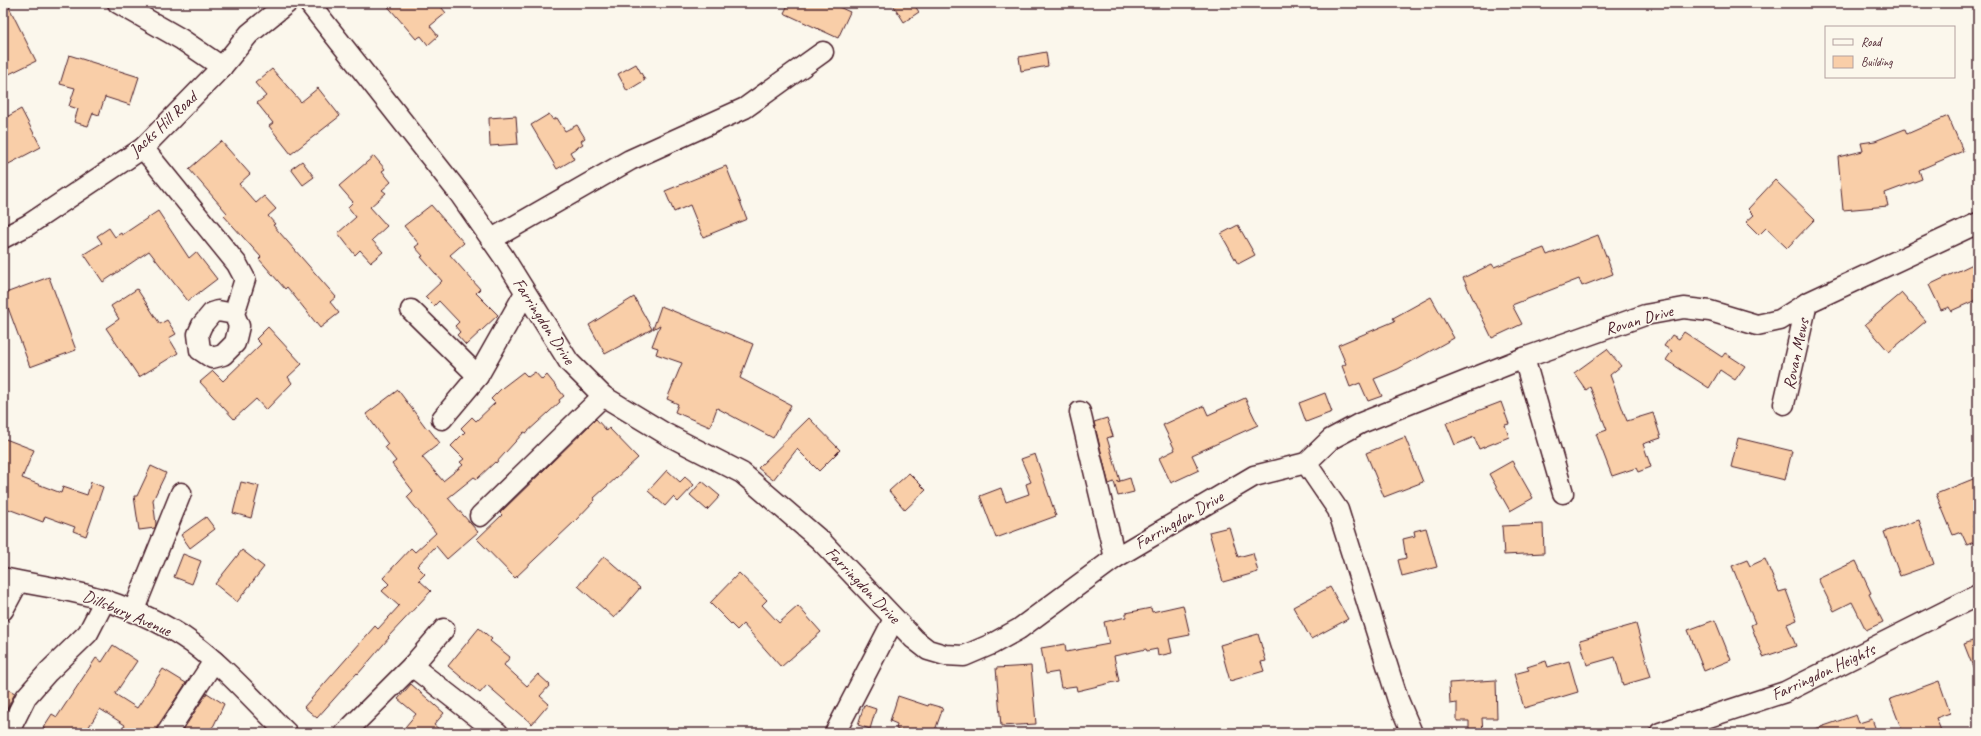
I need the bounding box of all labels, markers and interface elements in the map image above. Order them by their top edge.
legend [1825,26,1955,78]
text: Road [1861,34,1883,50]
text: Building [1861,54,1893,70]
street label: Jacks Hill Road [124,86,203,162]
street label: Farringdon Drive [508,274,580,369]
street label: Rovan Drive [1603,300,1677,340]
street label: Rovan Mews [1778,315,1814,391]
street label: Farringdon Drive [1131,485,1228,554]
street label: Farringdon Drive [821,542,906,629]
street label: Dillsbury Avenue [80,585,176,642]
street label: Farringdon Heights [1768,638,1880,705]

